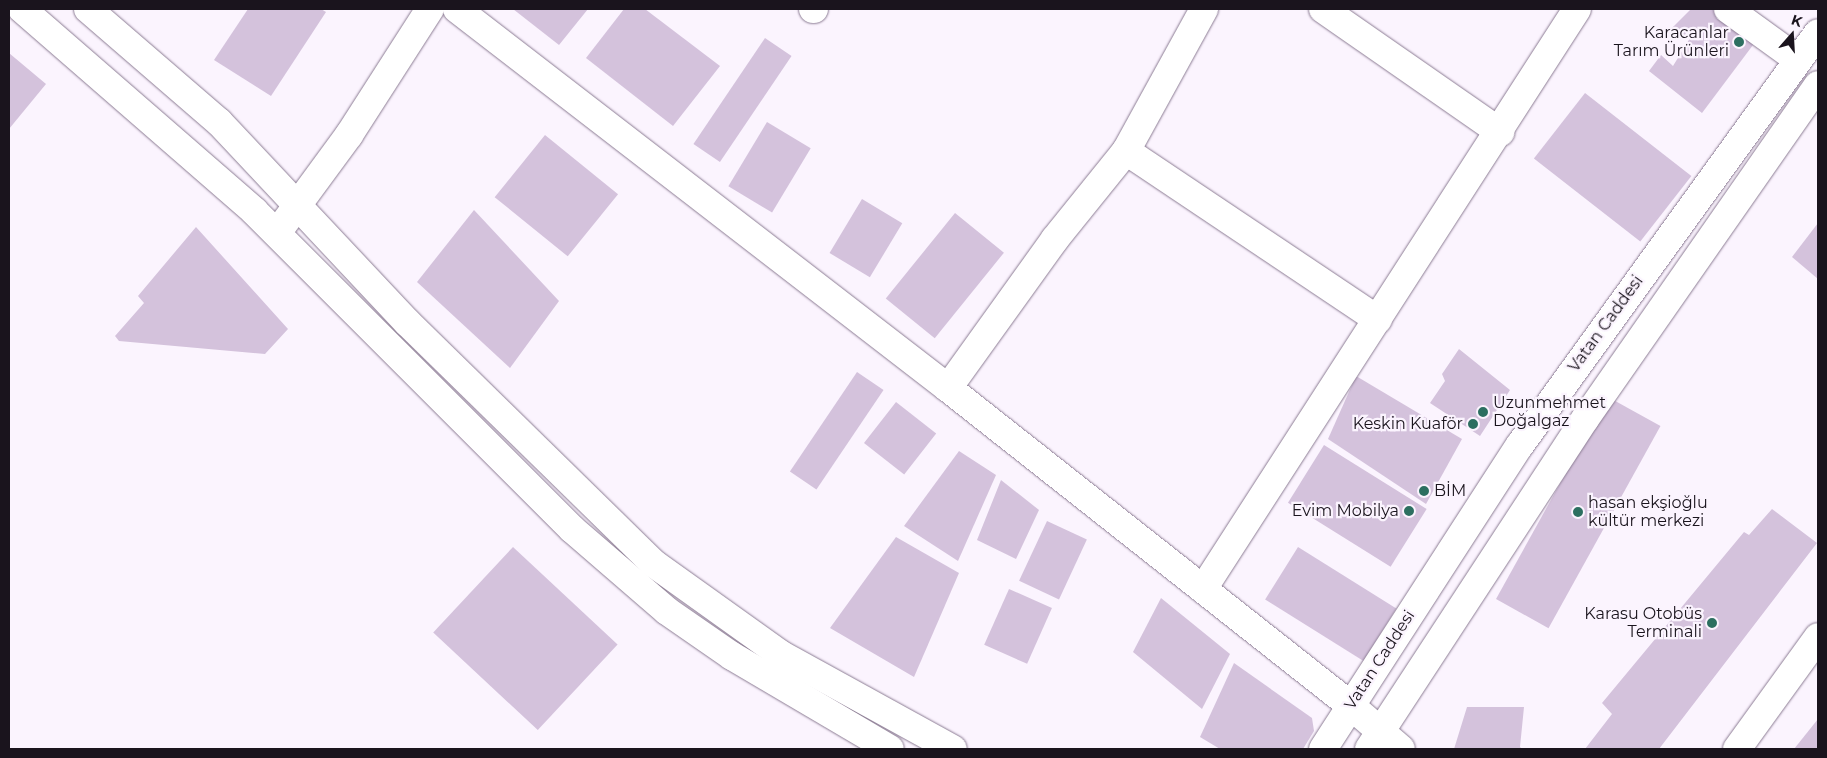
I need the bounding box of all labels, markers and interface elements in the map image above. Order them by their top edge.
north arrow [1767,10,1817,60]
text: K [1789,11,1805,31]
place label: Karacanlar Tarım Ürünleri [1614,23,1729,61]
marker: Karacanlar Tarım Ürünleri [1733,36,1745,48]
street label: Vatan Caddesi [1565,272,1647,376]
place label: Uzunmehmet Doğalgaz [1493,393,1606,431]
marker: Uzunmehmet Doğalgaz [1477,406,1489,418]
place label: Keskin Kuaför [1353,414,1463,434]
marker: Keskin Kuaför [1467,418,1479,430]
place label: BİM [1434,481,1466,501]
marker: BİM [1418,485,1430,497]
place label: hasan ekşioğlu kültür merkezi [1588,493,1708,531]
place label: Evim Mobilya [1292,501,1399,521]
marker: Evim Mobilya [1403,505,1415,517]
marker: hasan ekşioğlu kültür merkezi [1572,506,1584,518]
place label: Karasu Otobüs Terminali [1584,604,1702,642]
street label: Vatan Caddesi [1341,607,1419,713]
marker: Karasu Otobüs Terminali [1706,617,1718,629]

